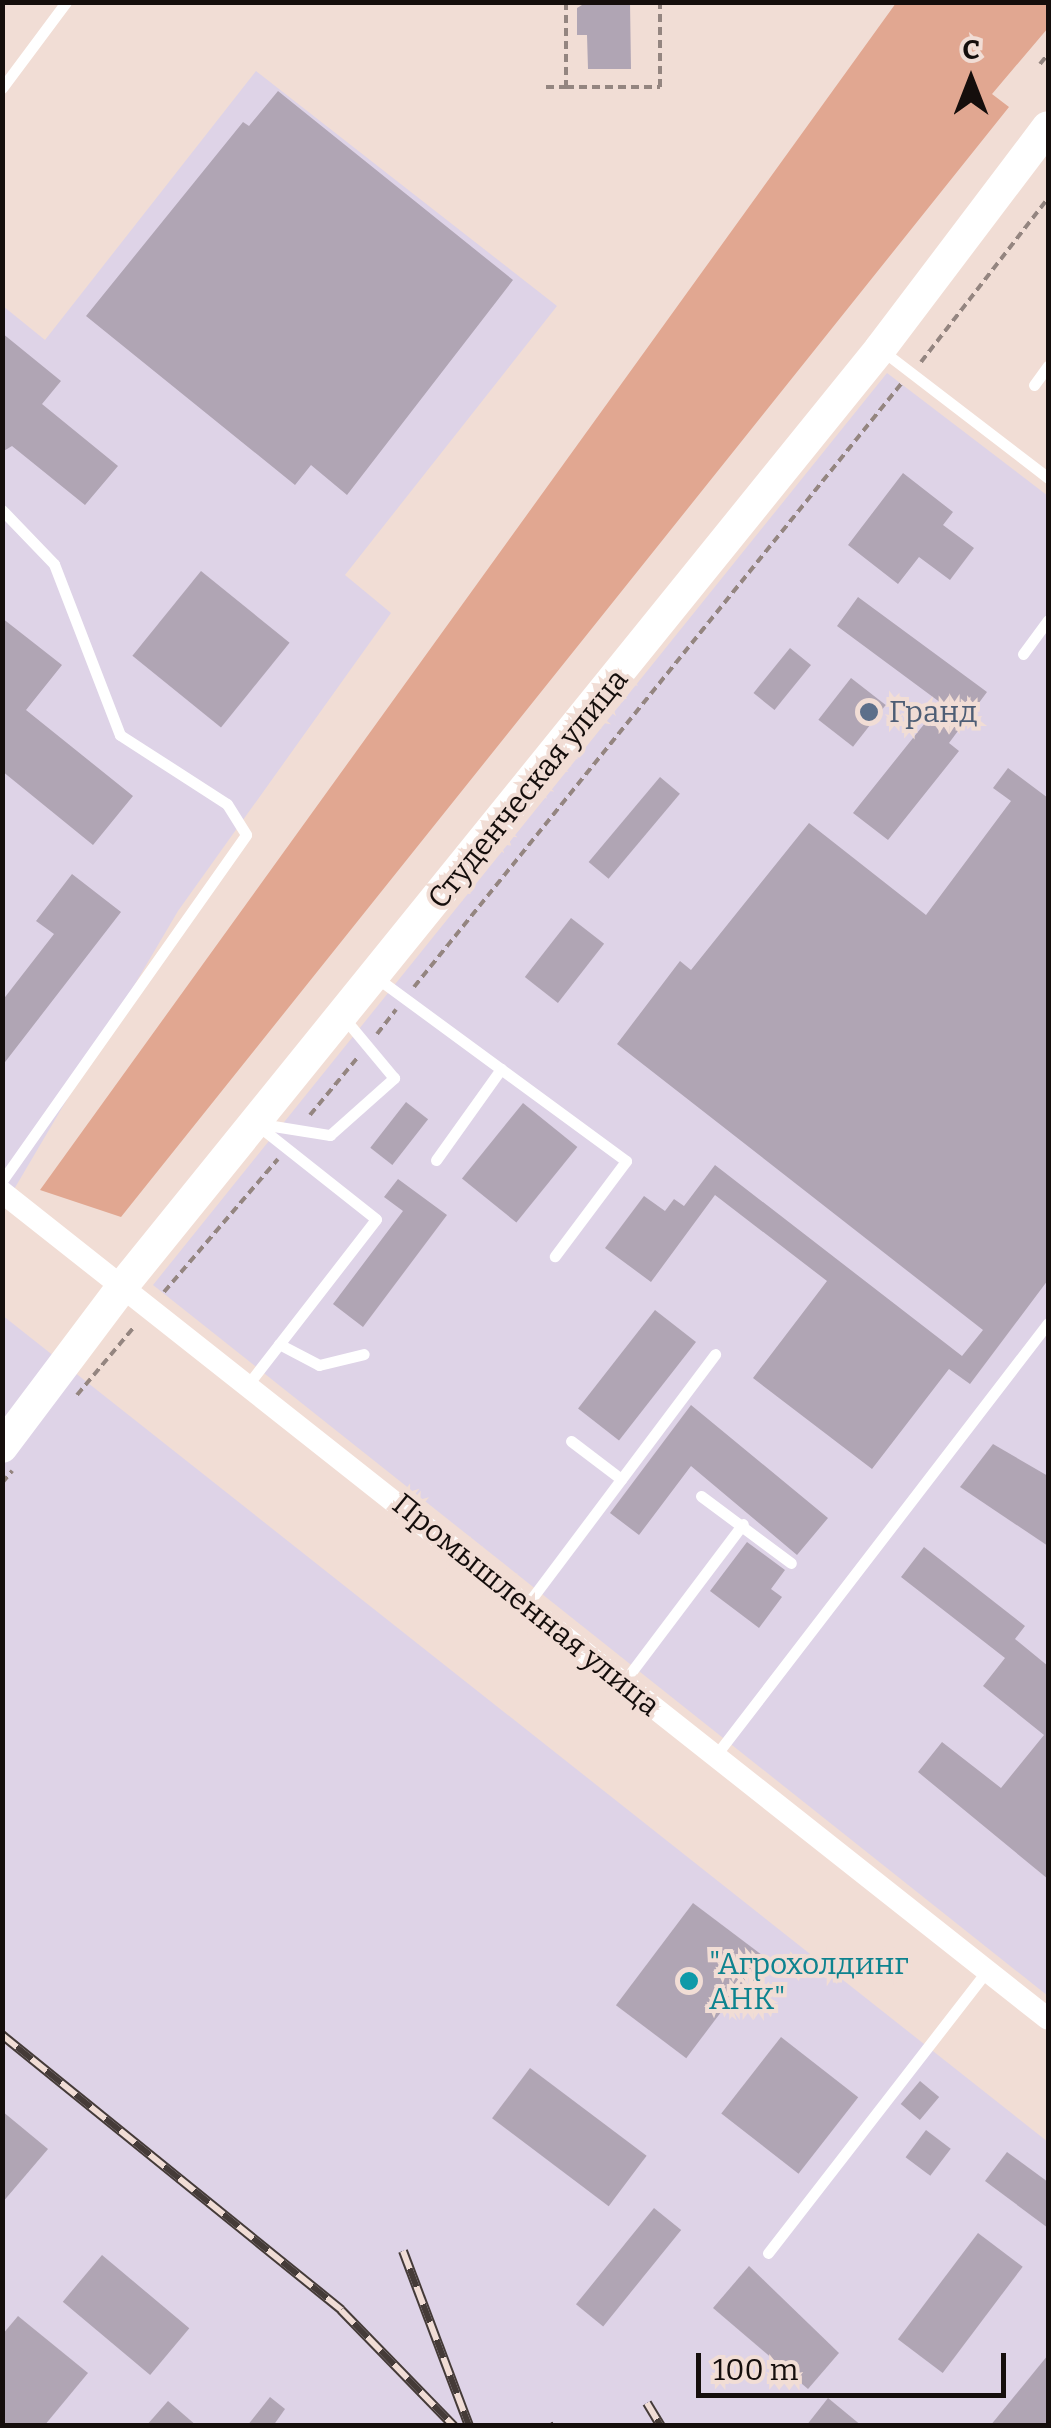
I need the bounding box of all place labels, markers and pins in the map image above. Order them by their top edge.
place label: Гранд [889,694,977,730]
marker: Гранд [858,701,880,723]
place label: "Агрохолдинг АНК" [709,1946,909,2016]
marker: "Агрохолдинг АНК" [678,1970,700,1992]

